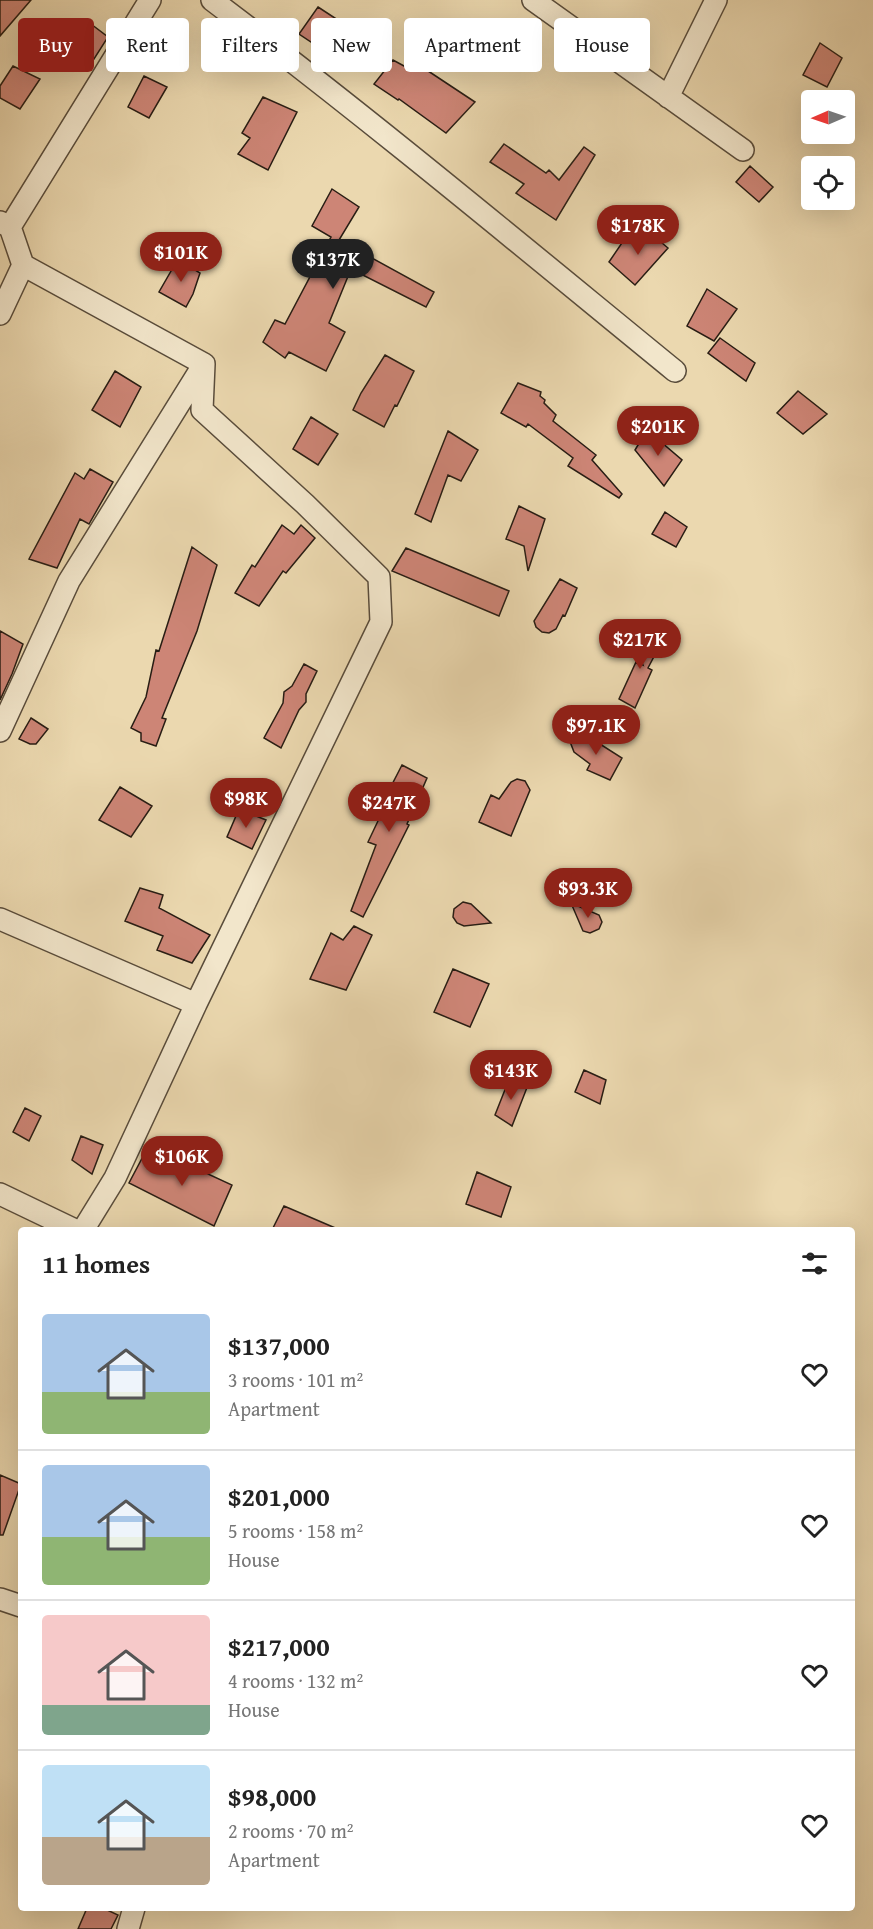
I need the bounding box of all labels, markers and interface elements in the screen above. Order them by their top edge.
chip: Buy [18,18,94,72]
chip: Rent [106,18,189,72]
chip: Filters [201,18,299,72]
chip: New [311,18,392,72]
chip: Apartment [404,18,542,72]
chip: House [554,18,650,72]
north arrow [801,90,855,144]
map controls [801,90,855,210]
button: locate [801,156,855,210]
pin: $178K [596,205,680,256]
text: $178K [611,210,665,239]
pin: $101K [139,232,223,283]
text: $101K [154,237,208,266]
pin: $137K [291,239,375,290]
text: $137K [306,244,360,273]
pin: $201K [616,406,700,457]
text: $201K [631,411,685,440]
pin: $217K [598,619,682,670]
text: $217K [613,624,667,653]
pin: $97.1K [547,705,645,756]
text: $97.1K [566,710,626,739]
pin: $98K [210,778,282,829]
pin: $247K [347,782,431,833]
text: $98K [224,783,268,812]
text: $247K [362,787,416,816]
pin: $93.3K [539,868,637,919]
text: $93.3K [558,873,618,902]
pin: $143K [469,1050,553,1101]
text: $143K [484,1055,538,1084]
pin: $106K [140,1136,224,1187]
text: $106K [155,1141,209,1170]
text: 11 homes [42,1244,150,1283]
icon: filters [798,1247,831,1280]
text: $137,000 [228,1326,330,1365]
icon: home [90,1338,162,1410]
icon: heart [798,1358,831,1391]
text: 3 rooms · 101 m² [228,1365,363,1394]
text: Apartment [228,1394,320,1423]
text: $201,000 [228,1477,330,1516]
icon: home [90,1489,162,1561]
icon: heart [798,1509,831,1542]
text: 5 rooms · 158 m² [228,1516,363,1545]
text: House [228,1545,280,1574]
text: $217,000 [228,1627,330,1666]
icon: home [90,1639,162,1711]
icon: heart [798,1659,831,1692]
text: 4 rooms · 132 m² [228,1666,363,1695]
text: House [228,1695,280,1724]
text: $98,000 [228,1777,316,1816]
icon: home [90,1789,162,1861]
icon: heart [798,1809,831,1842]
text: 2 rooms · 70 m² [228,1816,354,1845]
text: Apartment [228,1845,320,1874]

